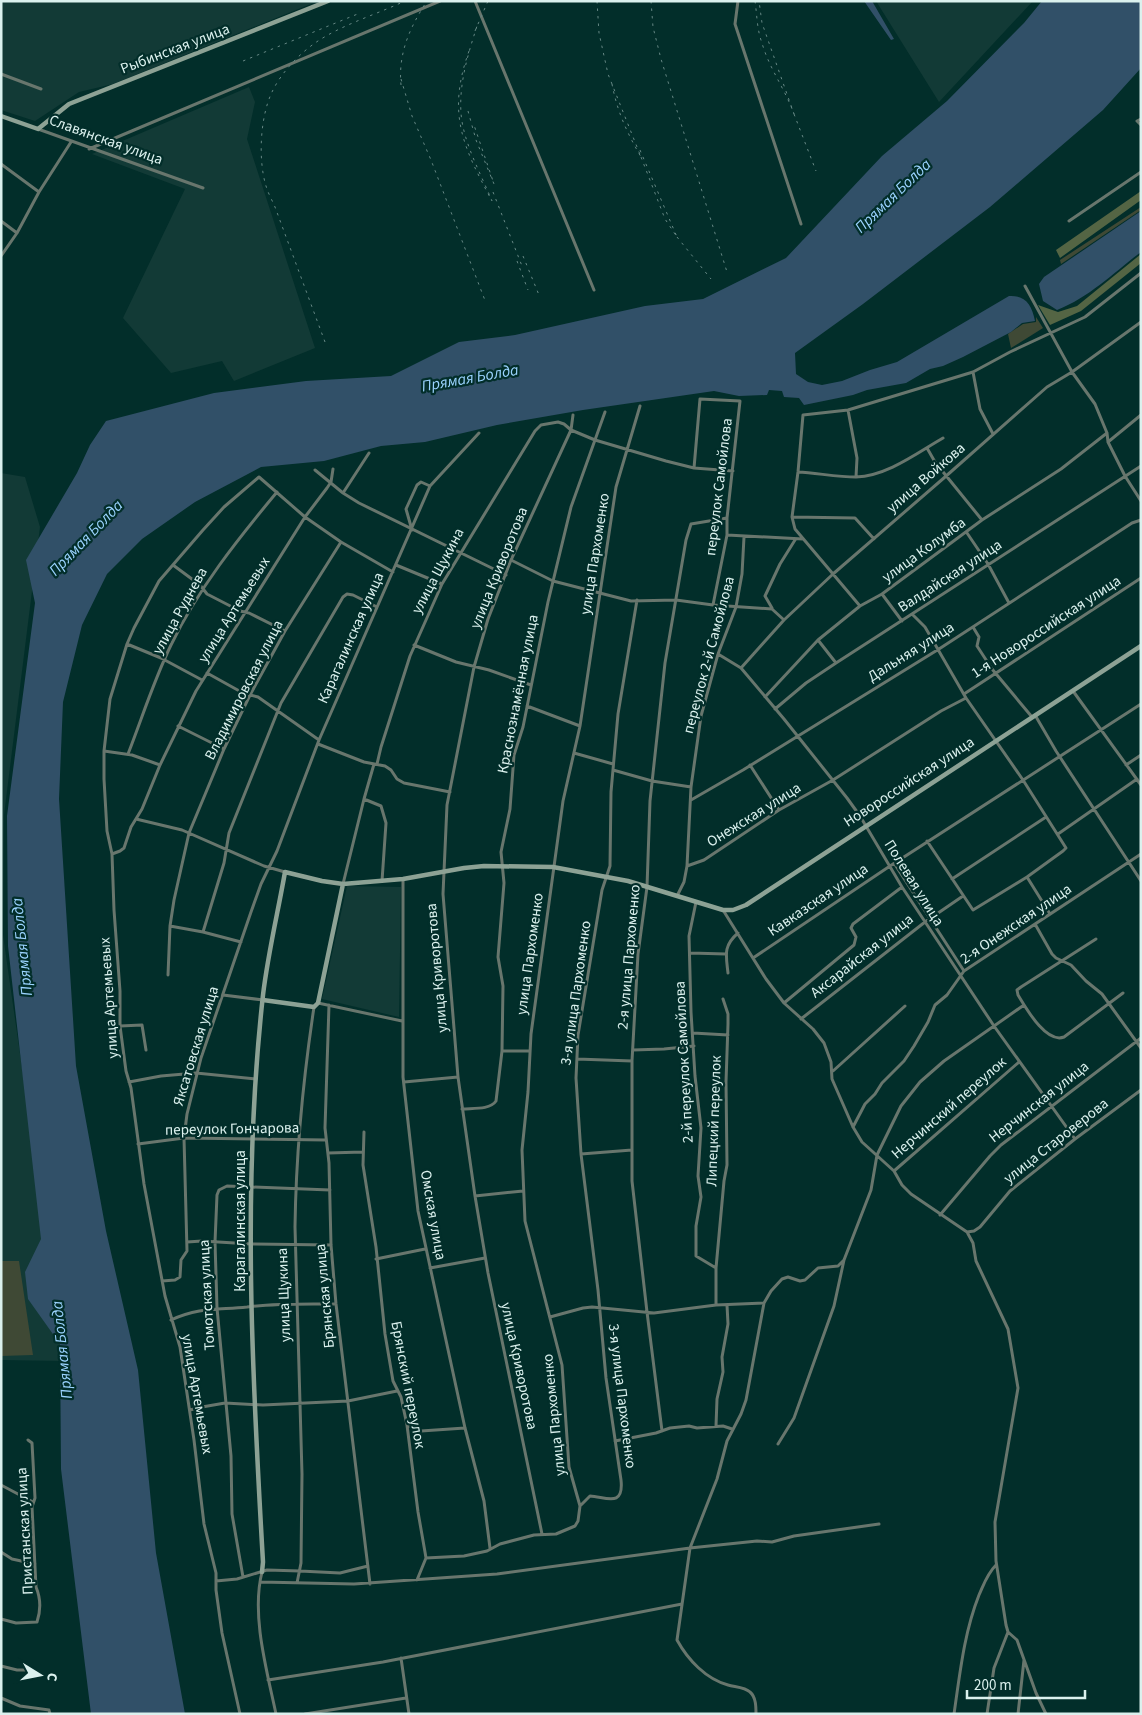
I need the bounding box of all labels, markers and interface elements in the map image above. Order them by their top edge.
street label: Рыбинская улица [117,19,233,79]
street label: Славянская улица [46,110,166,170]
water label: Прямая Болда [850,154,936,238]
water label: Прямая Болда [420,359,521,397]
street label: переулок Самойлова [700,417,738,557]
street label: улица Войкова [882,438,970,518]
street label: улица Пархоменко [575,492,615,616]
water label: Прямая Болда [44,495,128,581]
street label: улица Криворотова [465,504,533,632]
street label: улица Колумба [878,512,970,588]
street label: улица Щукина [407,524,469,618]
street label: Валдайская улица [894,534,1006,618]
street label: улица Артемьевых [193,553,275,667]
street label: улица Руднева [147,564,213,658]
street label: Карагалинская улица [313,569,389,707]
street label: 1-я Новороссийская улица [967,571,1125,683]
street label: переулок 2-й Самойлова [678,574,740,736]
street label: Краснознамённая улица [492,613,544,775]
street label: Владимировская улица [200,616,288,764]
street label: Дальняя улица [864,617,958,687]
street label: Новороссийская улица [839,732,979,832]
street label: Онежская улица [703,778,805,852]
street label: Полевая улица [879,836,949,930]
street label: Кавказская улица [764,859,872,941]
street label: 2-я Онежская улица [956,879,1076,969]
street label: 2-я улица Пархоменко [612,884,646,1030]
street label: улица Пархоменко [511,892,549,1016]
water label: Прямая Болда [6,897,38,997]
street label: улица Криворотова [421,902,453,1034]
street label: Аксарайская улица [806,909,918,1003]
street label: 3-я улица Пархоменко [555,919,597,1067]
street label: улица Артемьевых [94,936,124,1059]
street label: 2-й переулок Самойлова [669,981,699,1143]
street label: Яксатовская улица [168,984,224,1108]
street label: Нерчинский переулок [887,1052,1012,1164]
street label: Липецкий переулок [701,1054,727,1187]
street label: Нерчинская улица [985,1056,1093,1148]
street label: улица Староверова [999,1093,1113,1189]
street label: переулок Гончарова [165,1117,299,1141]
street label: Карагалинская улица [230,1150,251,1292]
street label: Омская улица [415,1168,451,1262]
street label: Томотская улица [194,1239,220,1351]
street label: Брянская улица [310,1243,340,1349]
street label: улица Щукина [272,1247,296,1343]
water label: Прямая Болда [46,1300,78,1400]
street label: улица Криворотова [495,1300,543,1432]
street label: Брянский переулок [385,1320,431,1451]
street label: 3-я улица Пархоменко [603,1322,641,1470]
street label: улица Артемьевых [176,1332,218,1456]
street label: улица Пархоменко [537,1353,571,1477]
street label: Пристанская улица [11,1467,39,1595]
north arrow [15,1650,65,1700]
scale bar [967,1668,1084,1700]
text: С [41,1671,62,1683]
text: 200 m [974,1675,1012,1696]

